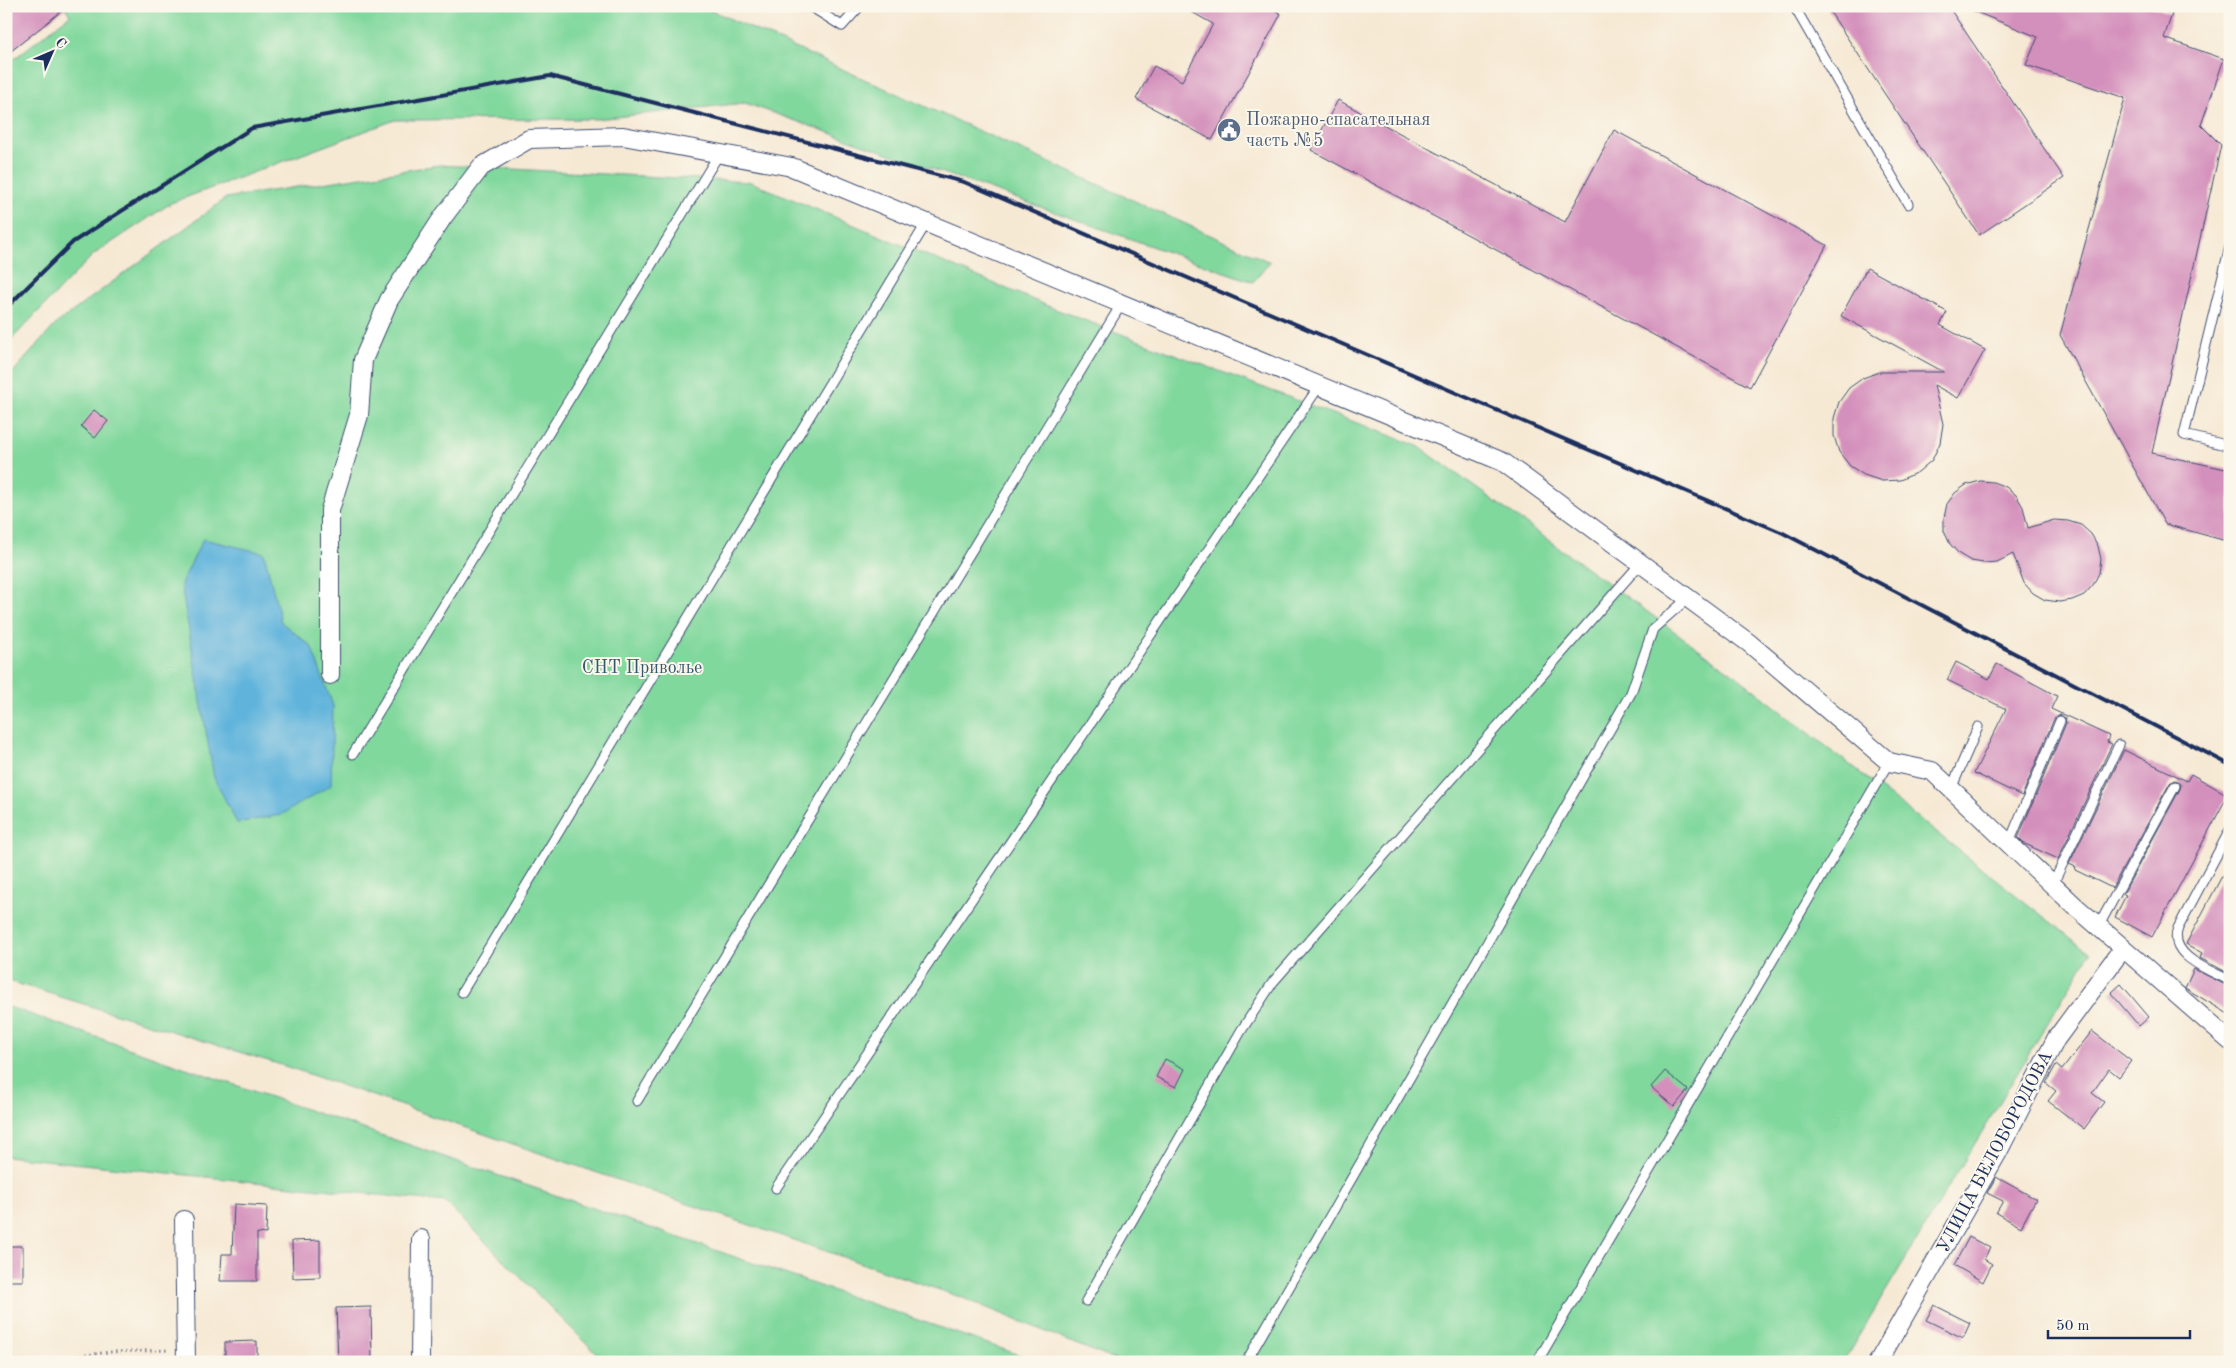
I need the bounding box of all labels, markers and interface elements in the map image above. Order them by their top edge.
north arrow [28,28,78,78]
text: С [52,35,69,52]
place label: Пожарно-спасательная часть №5 [1246,111,1430,150]
public building icon: Пожарно-спасательная часть №5 [1216,117,1242,143]
park label: СНТ Приволье [582,659,702,677]
street label: УЛИЦА БЕЛОБОРОДОВА [1934,1048,2056,1256]
scale bar [2048,1308,2191,1340]
text: 50 m [2056,1319,2090,1334]

